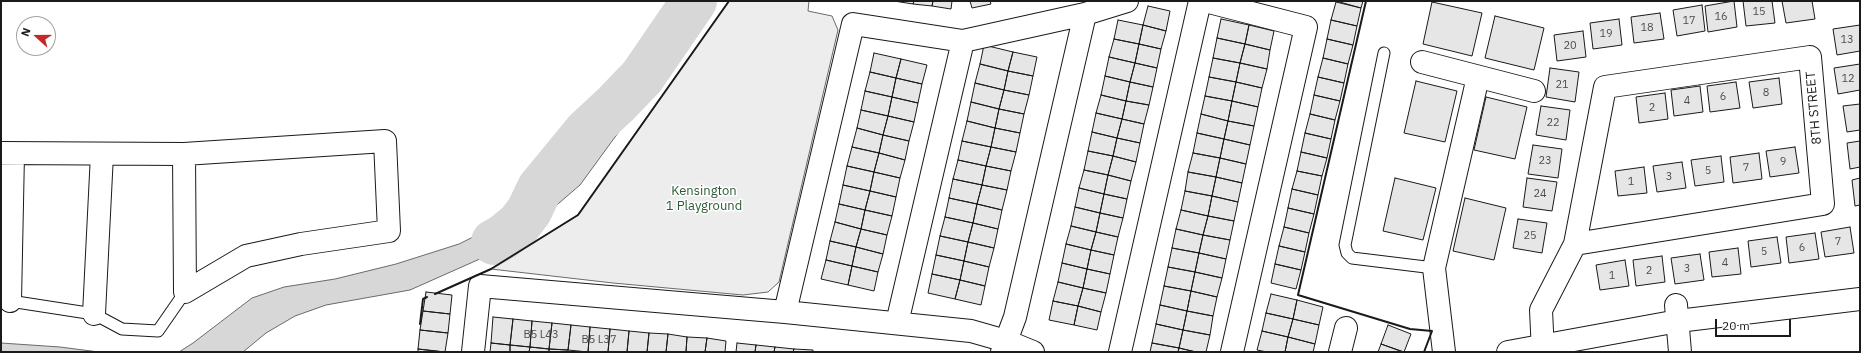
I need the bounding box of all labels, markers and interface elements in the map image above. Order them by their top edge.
house number: 15 [1752,5,1766,19]
house number: 16 [1714,10,1728,24]
house number: 17 [1682,14,1696,28]
north arrow [16,16,56,56]
house number: 18 [1640,21,1654,35]
text: N [18,26,34,38]
house number: 19 [1599,27,1613,41]
house number: 13 [1840,33,1854,47]
house number: 20 [1563,39,1577,53]
street label: 8TH STREET [1803,71,1825,145]
house number: 12 [1841,72,1855,86]
house number: 21 [1555,78,1569,92]
house number: 8 [1763,86,1769,100]
house number: 6 [1720,90,1726,104]
house number: 4 [1684,94,1690,108]
house number: 2 [1649,101,1655,115]
house number: 22 [1546,116,1560,130]
house number: 23 [1538,154,1552,168]
house number: 9 [1780,155,1786,169]
house number: 7 [1743,161,1749,175]
house number: 5 [1705,164,1711,178]
house number: 3 [1666,170,1672,184]
house number: 1 [1628,175,1634,189]
park label: Kensington 1 Playground [666,183,742,214]
house number: 24 [1533,187,1547,201]
house number: 25 [1523,229,1537,243]
house number: 7 [1835,235,1841,249]
house number: 6 [1799,241,1805,255]
house number: 5 [1761,245,1767,259]
house number: 4 [1722,256,1728,270]
house number: 3 [1684,262,1690,276]
house number: 2 [1646,264,1652,278]
house number: 1 [1609,269,1615,283]
scale bar [1717,311,1793,337]
text: 20 m [1722,318,1750,333]
house number: B5 L43 [523,328,559,342]
house number: B5 L37 [581,333,617,347]

